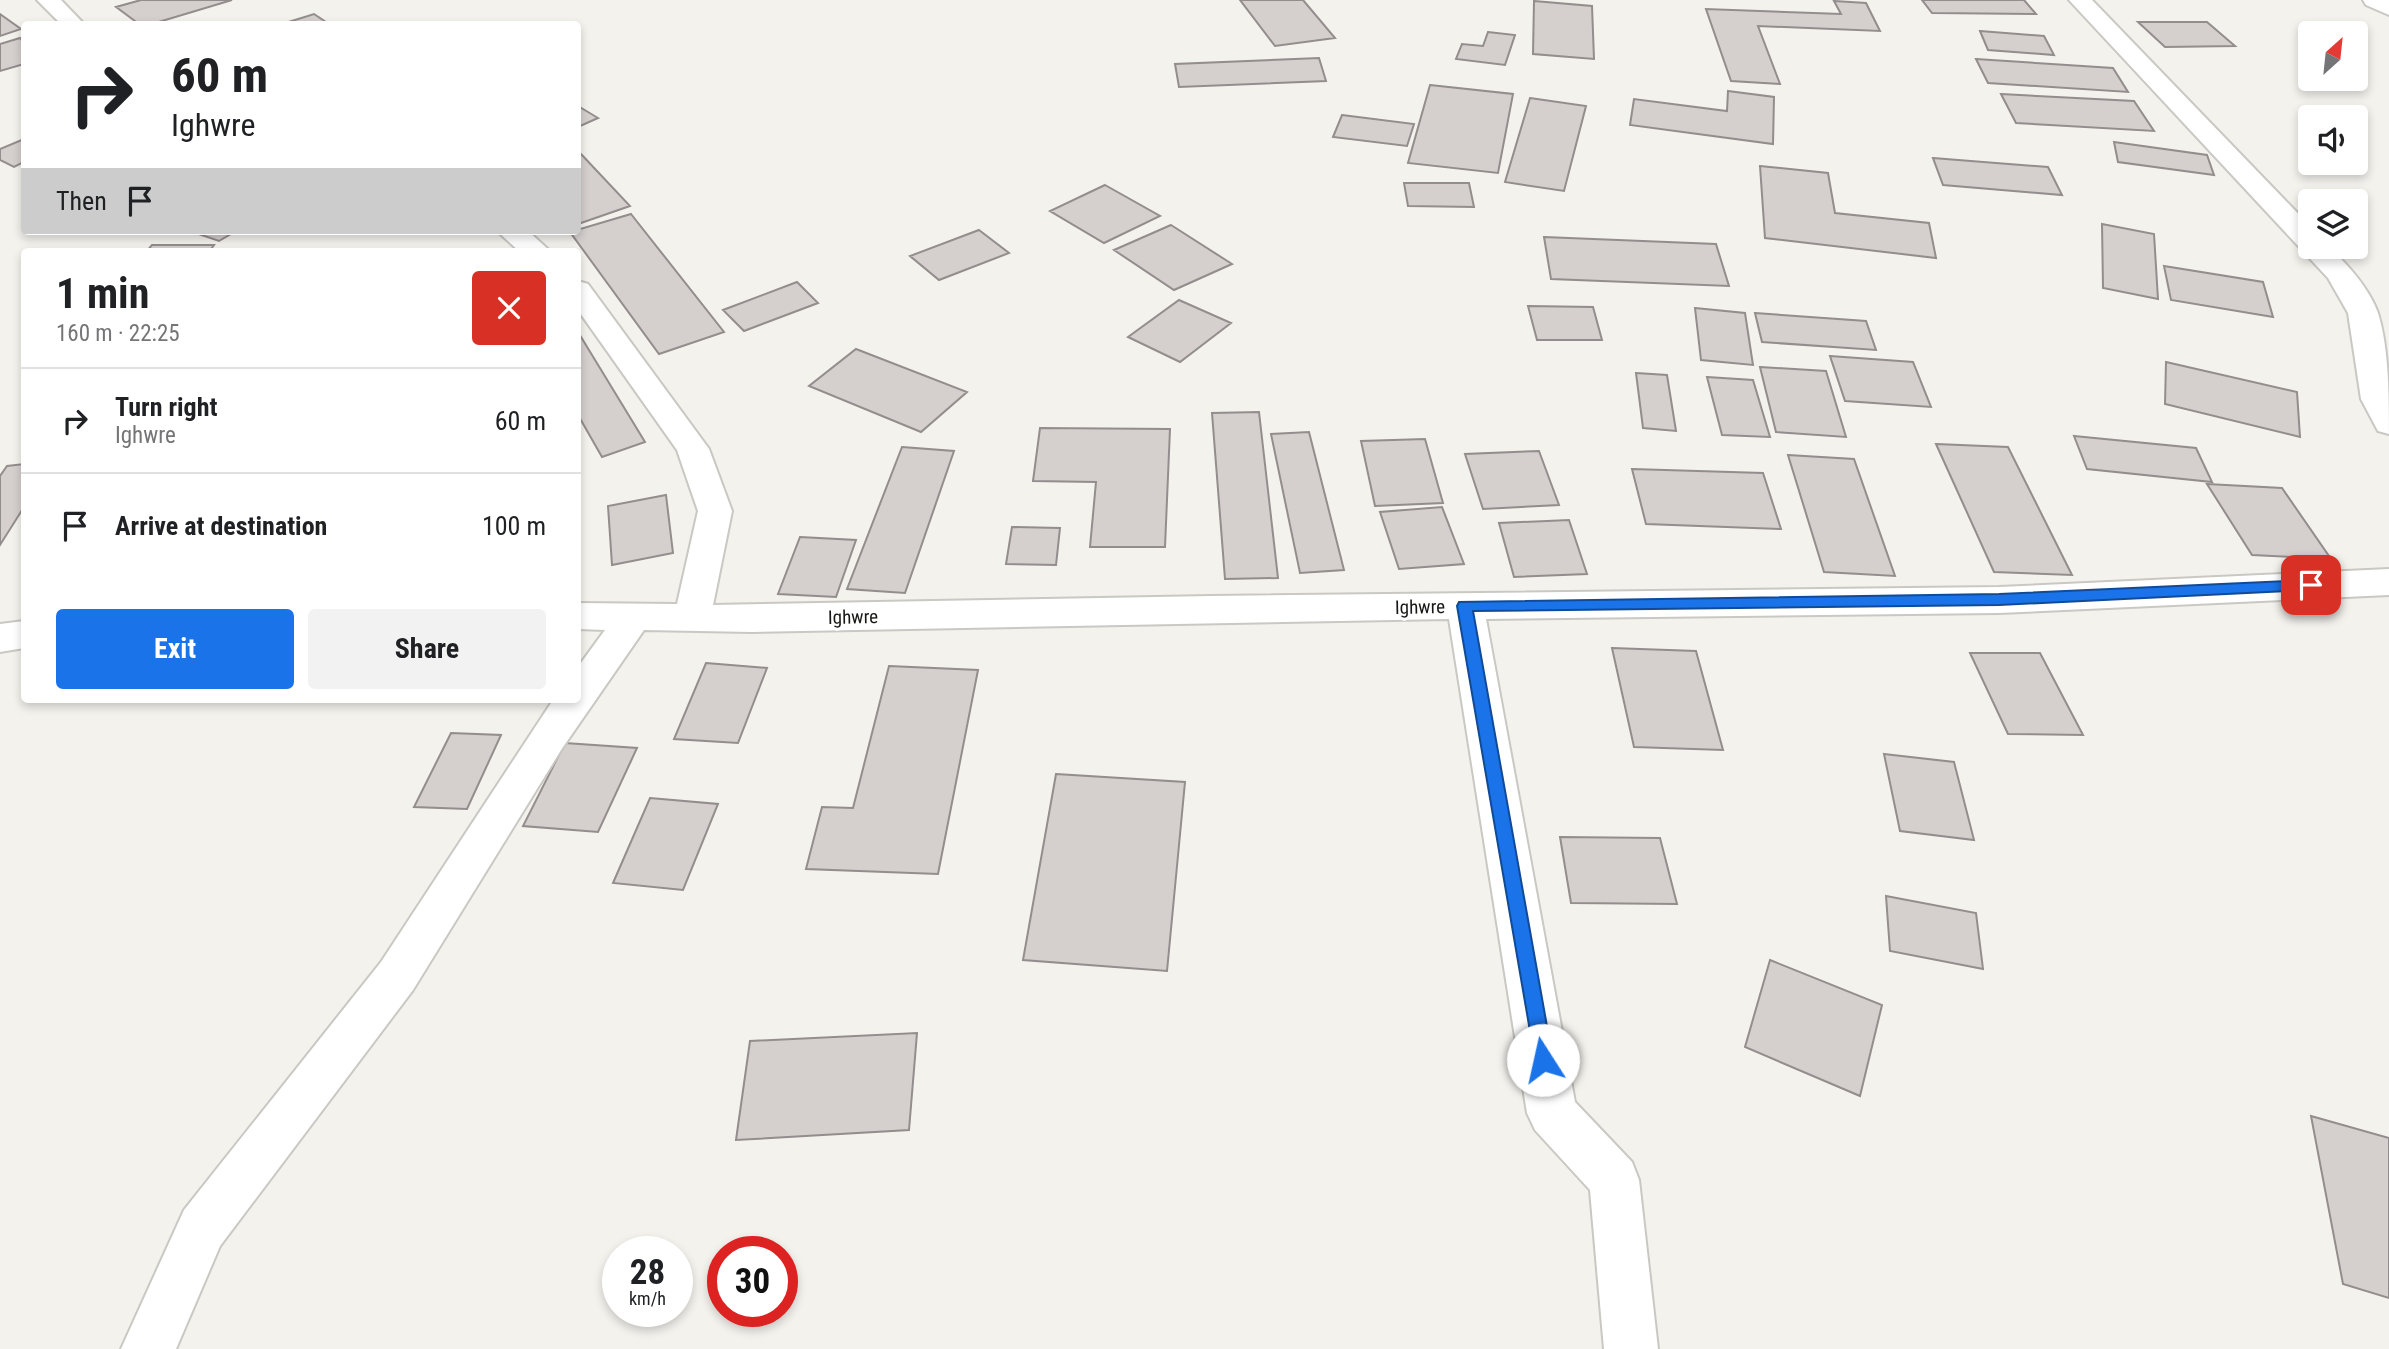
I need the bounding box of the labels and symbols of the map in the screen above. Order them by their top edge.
north arrow [2298,21,2368,91]
pin [2281,555,2341,615]
street label: Ighwre [1395,595,1445,619]
street label: Ighwre [828,605,878,629]
position arrow [1506,1023,1580,1097]
speed limit sign: 30 [707,1236,798,1327]

